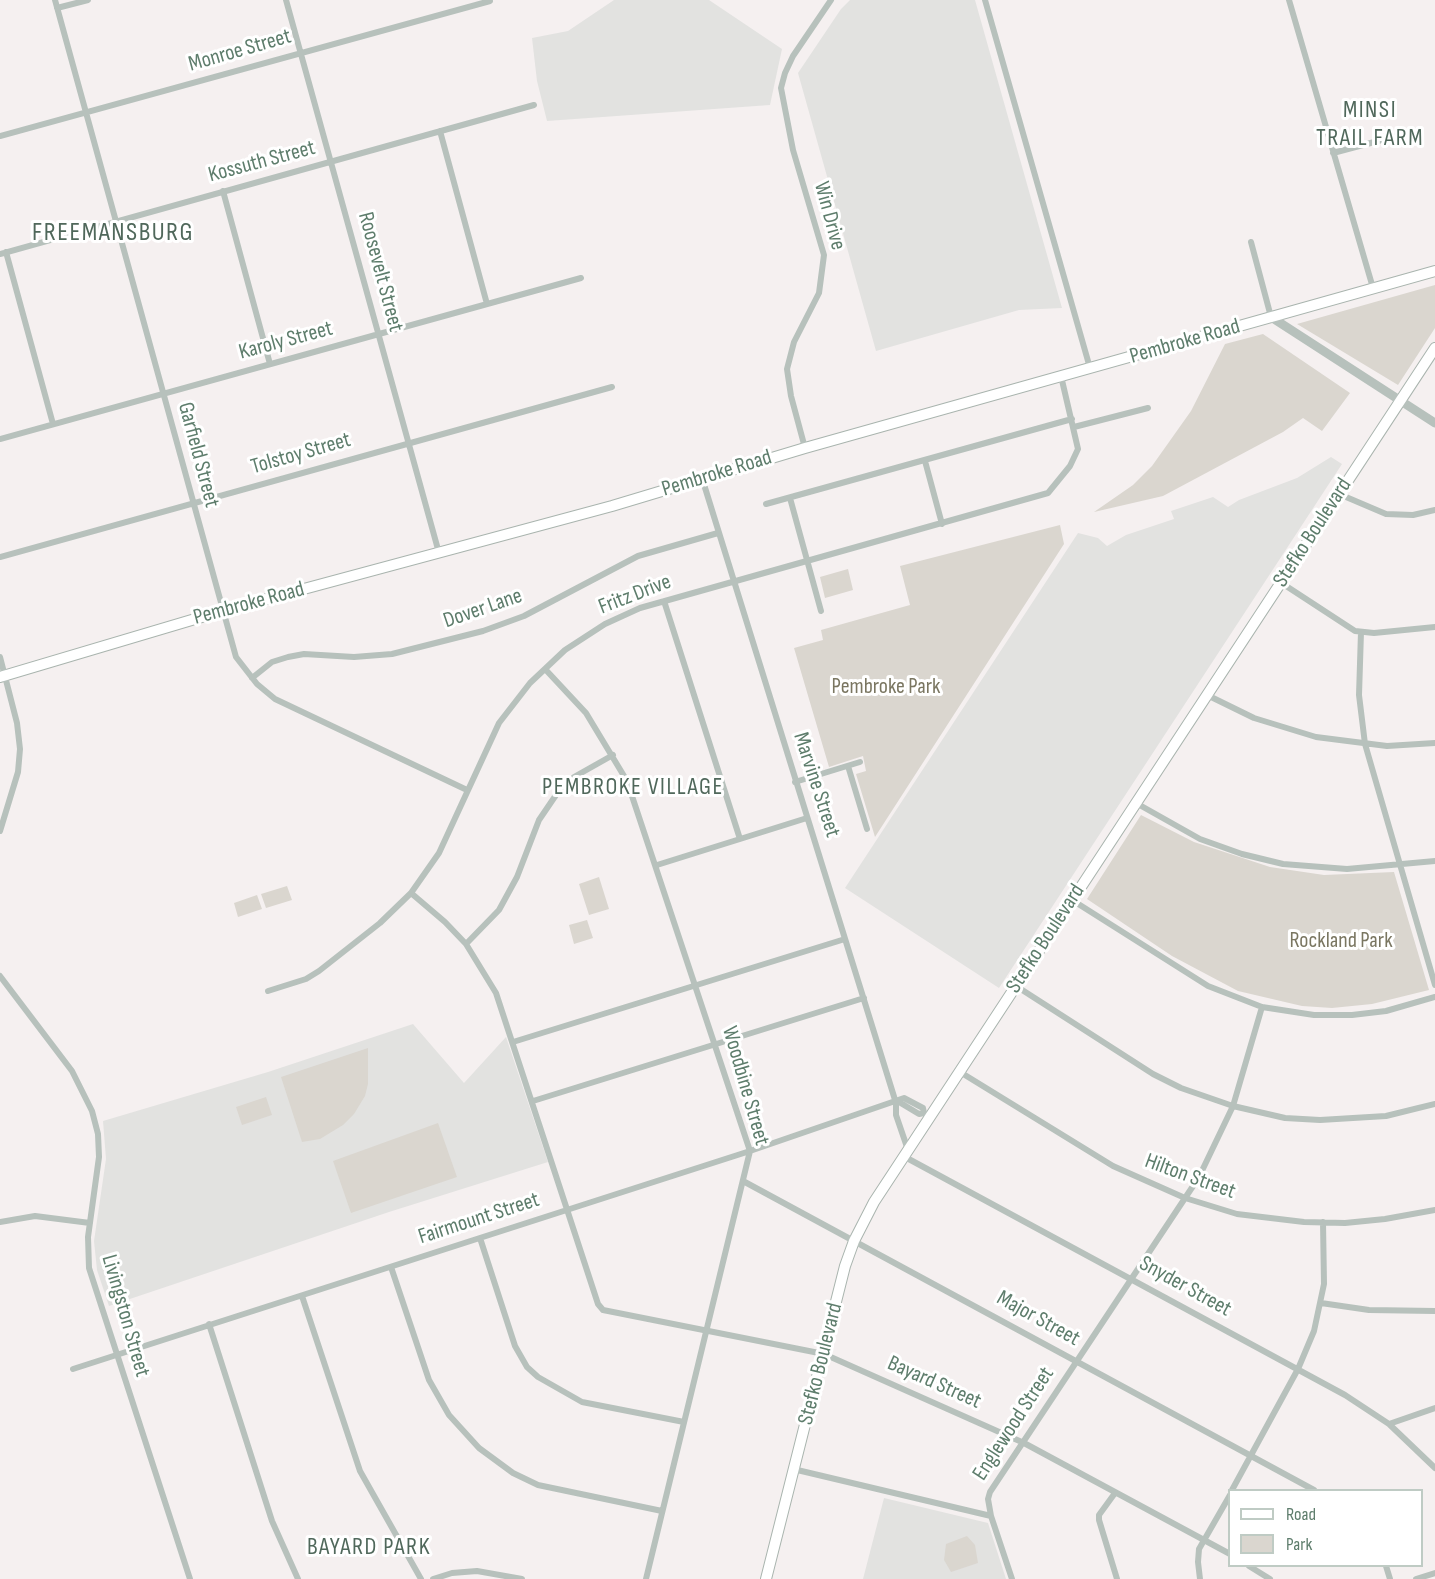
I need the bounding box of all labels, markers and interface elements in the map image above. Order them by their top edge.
street label: Monroe Street [186,24,294,78]
district label: MINSI TRAIL FARM [1316,97,1424,153]
street label: Kossuth Street [206,135,318,189]
street label: Win Drive [807,179,851,253]
street label: Roosevelt Street [351,209,409,335]
district label: FREEMANSBURG [32,217,194,249]
street label: Pembroke Road [1127,314,1243,370]
street label: Karoly Street [236,316,336,366]
street label: Garfield Street [171,400,225,510]
street label: Tolstoy Street [248,427,354,481]
street label: Pembroke Road [659,445,775,503]
street label: Stefko Boulevard [1268,474,1358,592]
street label: Fritz Drive [595,569,675,621]
street label: Pembroke Road [191,577,307,631]
street label: Dover Lane [440,583,526,635]
park label: Pembroke Park [831,674,941,700]
street label: Marvine Street [787,729,845,841]
district label: PEMBROKE VILLAGE [542,774,724,802]
street label: Stefko Boulevard [1001,880,1091,998]
park label: Rockland Park [1289,928,1393,954]
street label: Woodbine Street [715,1023,775,1149]
street label: Hilton Street [1141,1148,1239,1206]
street label: Fairmount Street [415,1187,543,1251]
street label: Snyder Street [1134,1251,1236,1323]
street label: Livingston Street [95,1252,155,1380]
street label: Major Street [992,1285,1084,1353]
street label: Stefko Boulevard [793,1300,849,1428]
street label: Bayard Street [883,1351,985,1415]
street label: Englewood Street [968,1362,1060,1486]
legend [1228,1489,1423,1567]
text: Road [1286,1504,1316,1525]
district label: BAYARD PARK [307,1534,431,1562]
text: Park [1286,1534,1312,1555]

